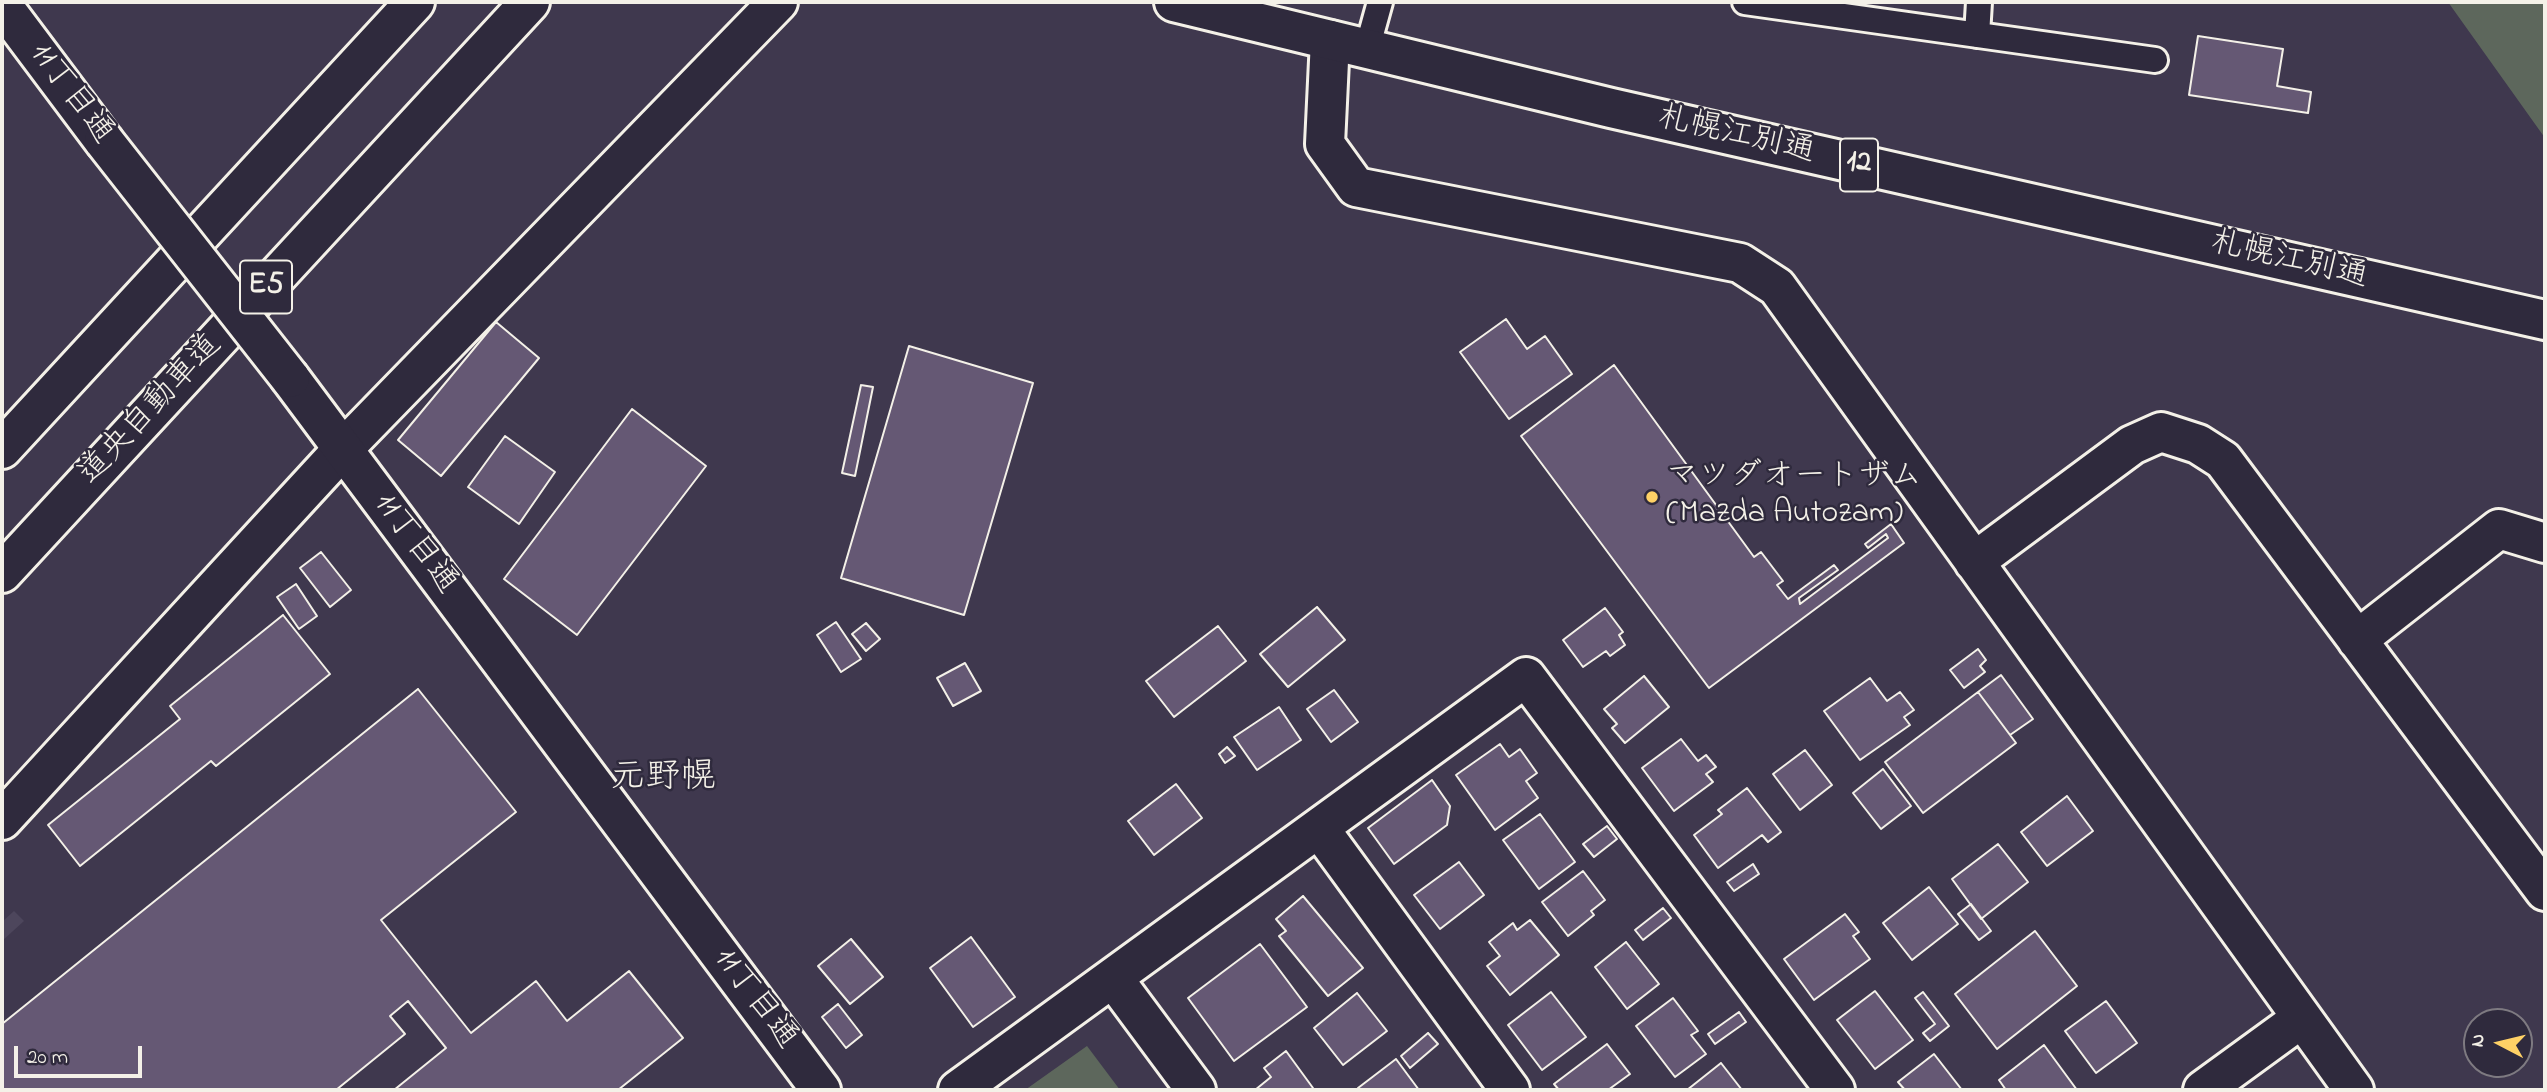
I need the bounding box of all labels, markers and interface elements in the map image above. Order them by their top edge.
street label: 11丁目通 [20,37,120,153]
street label: 札幌江別通 [1654,100,1818,174]
road number: 12 [1840,139,1878,192]
street label: 札幌江別通 [2207,225,2371,299]
road number: E5 [240,260,292,314]
street label: 道央自動車道 [72,328,232,494]
place label: マツダオートザム (Mazda Autozam) [1666,460,1922,535]
street label: 11丁目通 [364,487,464,603]
marker: マツダオートザム (Mazda Autozam) [1644,489,1660,505]
district label: 元野幌 [611,759,715,801]
street label: 11丁目通 [704,942,804,1058]
north arrow [2463,1008,2533,1078]
scale bar [18,1032,145,1076]
text: N [2464,1033,2493,1049]
text: 20 m [27,1043,68,1073]

